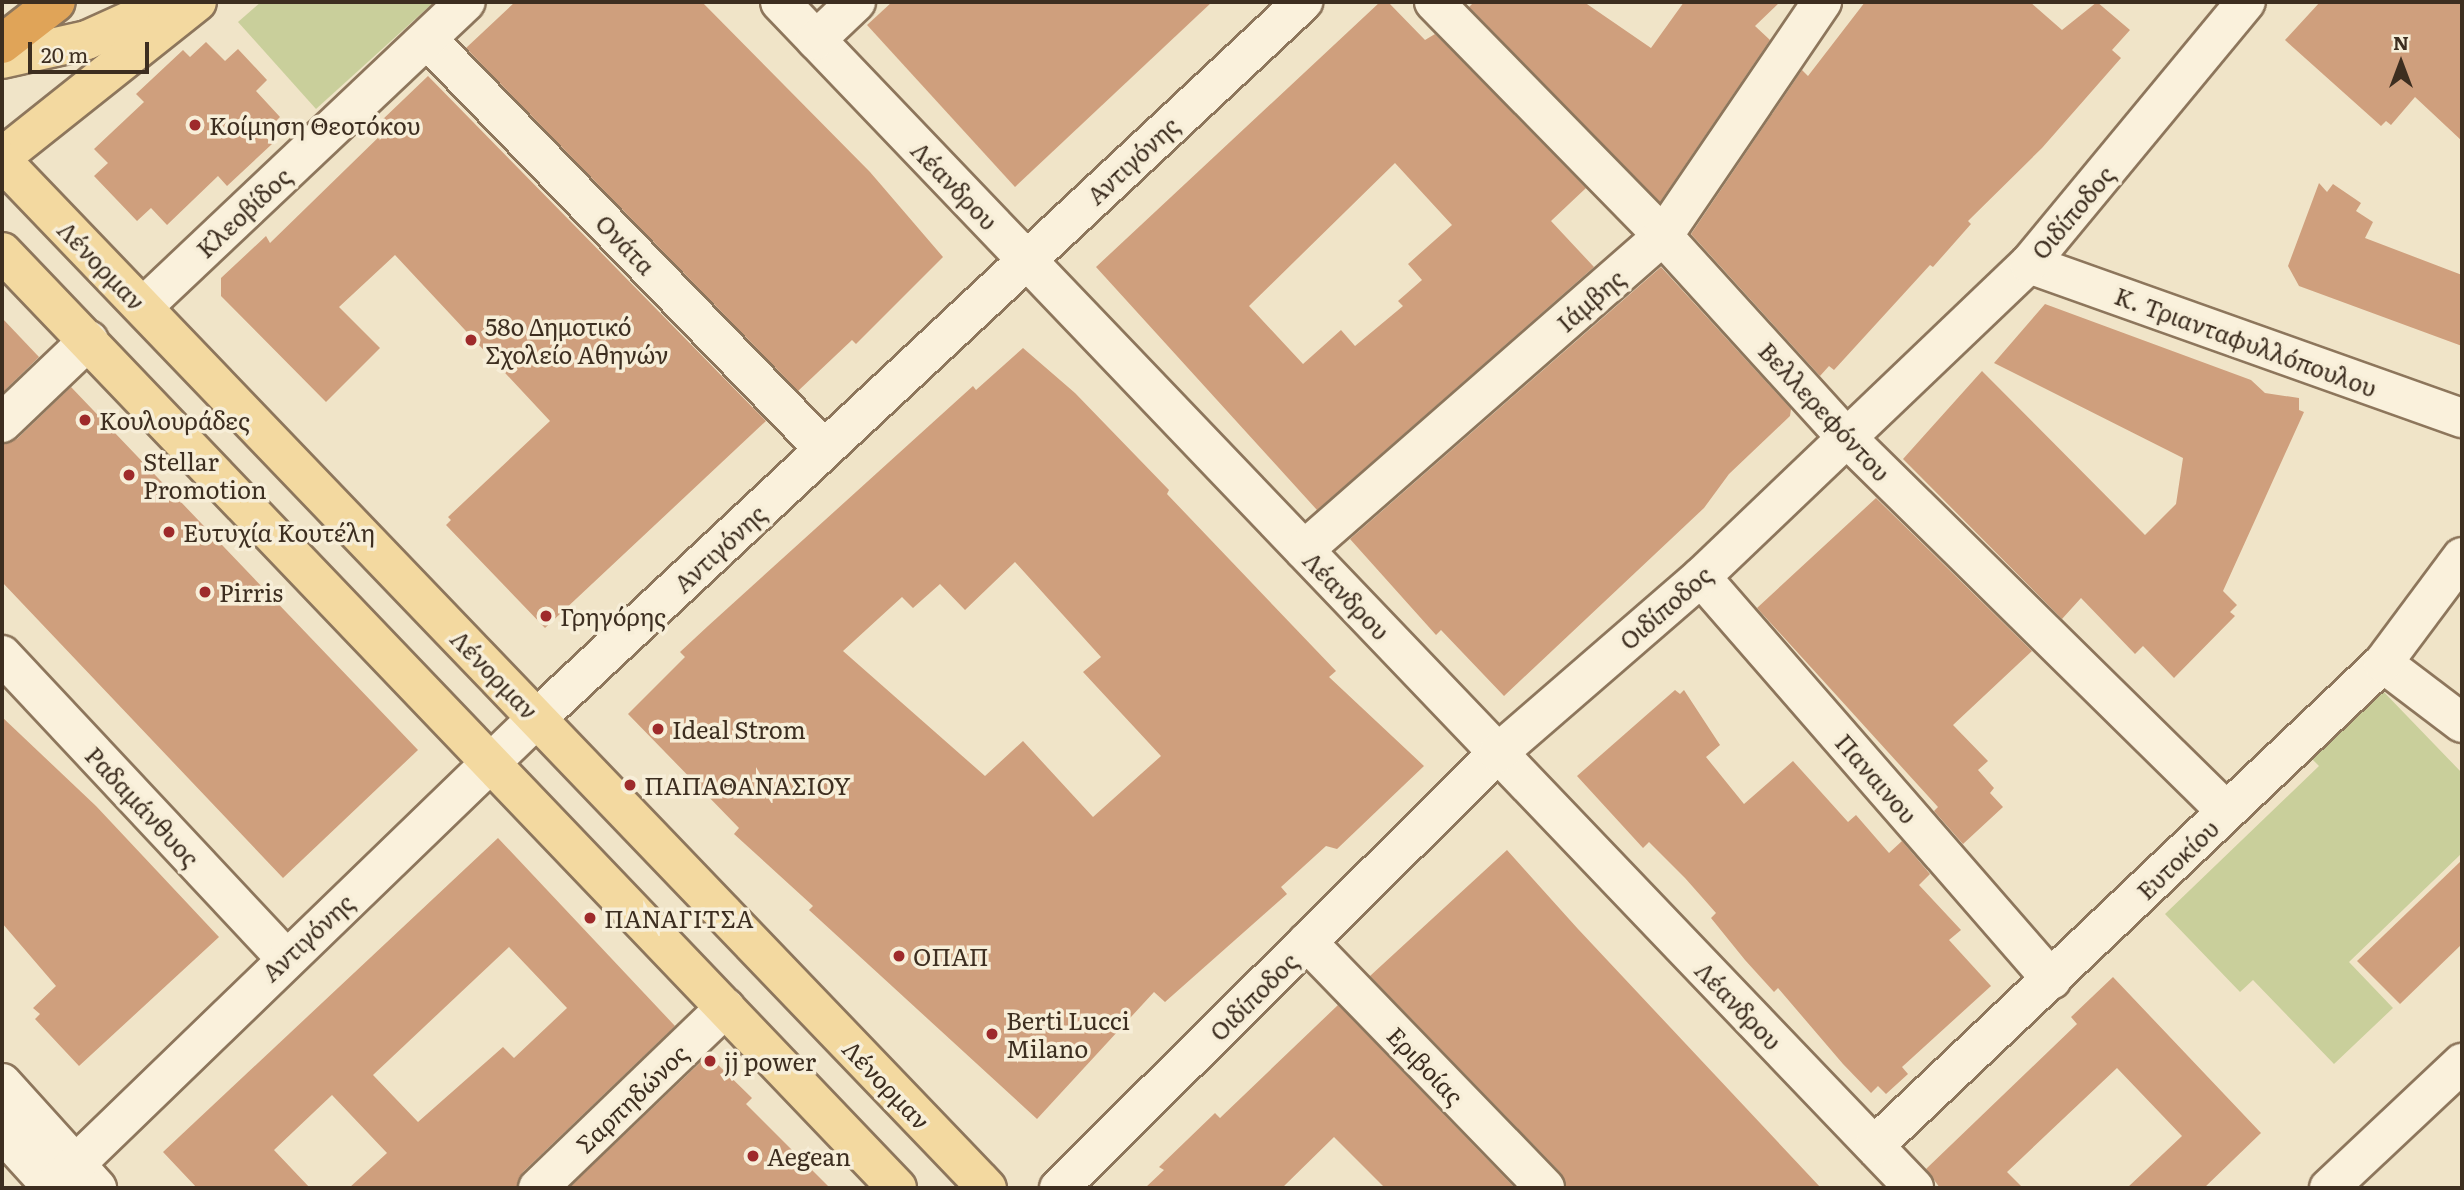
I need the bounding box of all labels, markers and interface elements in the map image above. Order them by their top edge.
scale bar [32,28,152,72]
north arrow [2366,28,2436,98]
text: N [2393,28,2409,56]
text: 20 m [41,38,88,69]
street label: Αντιγόνης [1080,110,1184,210]
place label: Κοίμηση Θεοτόκου [209,111,420,139]
marker: Κοίμηση Θεοτόκου [187,117,203,133]
street label: Λέανδρου [906,135,1004,235]
street label: Οιδίποδος [2025,160,2119,264]
street label: Κλεοβίδος [190,161,296,263]
street label: Ονάτα [591,208,661,280]
street label: Λένορμαν [53,215,151,315]
street label: Ιάμβης [1550,263,1630,337]
street label: Κ. Τριανταφυλλόπουλου [2111,280,2381,402]
place label: 58ο Δημοτικό Σχολείο Αθηνών [485,312,669,368]
marker: 58ο Δημοτικό Σχολείο Αθηνών [463,332,479,348]
street label: Βελλερεφόντου [1753,336,1897,486]
place label: Κουλουράδες [99,406,250,434]
marker: Κουλουράδες [77,412,93,428]
place label: Stellar Promotion [143,447,267,503]
marker: Stellar Promotion [121,467,137,483]
street label: Αντιγόνης [667,498,771,598]
place label: Ευτυχία Κουτέλη [183,518,375,546]
marker: Ευτυχία Κουτέλη [161,524,177,540]
street label: Λέανδρου [1298,545,1396,645]
street label: Οιδίποδος [1613,559,1717,655]
place label: Pirris [219,578,283,606]
marker: Pirris [197,584,213,600]
place label: Γρηγόρης [560,602,666,630]
marker: Γρηγόρης [538,608,554,624]
street label: Λένορμαν [446,624,544,724]
place label: Ideal Strom [672,715,806,743]
marker: Ideal Strom [650,721,666,737]
street label: Παναινου [1830,727,1924,829]
street label: Ραδαμάνθυος [80,740,206,872]
place label: ΠΑΠΑΘΑΝΑΣΙΟΥ [644,771,851,799]
marker: ΠΑΠΑΘΑΝΑΣΙΟΥ [622,777,638,793]
street label: Ευτοκίου [2130,813,2224,905]
street label: Αντιγόνης [255,887,359,987]
place label: ΠΑΝΑΓΙΤΣΑ [604,904,754,932]
marker: ΠΑΝΑΓΙΤΣΑ [582,910,598,926]
place label: ΟΠΑΠ [913,942,989,970]
street label: Οιδίποδος [1203,946,1303,1046]
marker: ΟΠΑΠ [891,948,907,964]
street label: Λέανδρου [1690,955,1788,1055]
place label: Berti Lucci Milano [1006,1006,1130,1062]
street label: Εριβοίας [1382,1020,1470,1110]
marker: Berti Lucci Milano [984,1026,1000,1042]
street label: Λένορμαν [838,1034,936,1134]
street label: Σαρπηδώνος [569,1038,693,1158]
place label: jj power [724,1047,816,1075]
marker: jj power [702,1053,718,1069]
place label: Aegean [767,1142,851,1170]
marker: Aegean [745,1148,761,1164]

